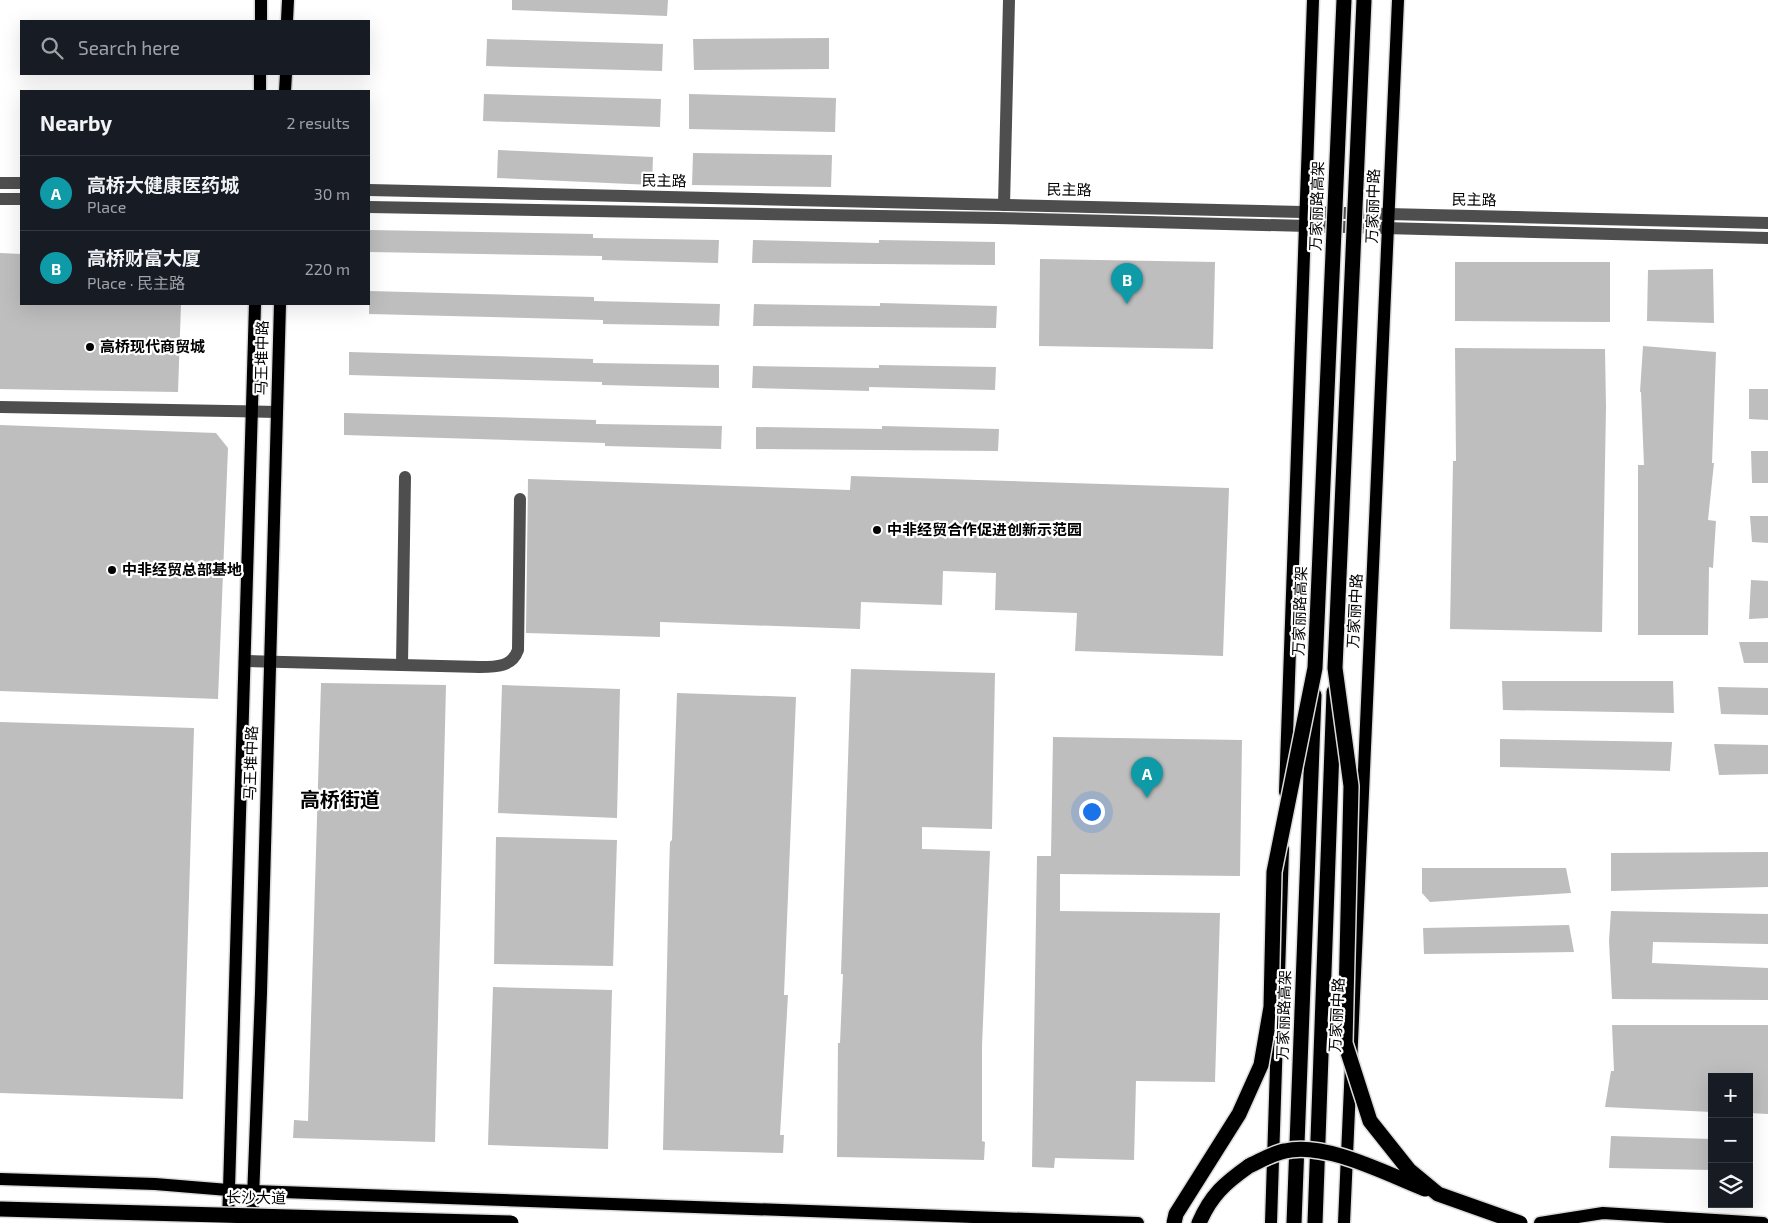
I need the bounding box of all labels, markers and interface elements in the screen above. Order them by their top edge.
search box [20,20,370,75]
icon: search [38,34,66,62]
text: Search here [78,36,180,59]
text: Nearby [40,110,112,135]
text: 2 results [287,113,350,132]
street label: 万家丽路高架 [1305,161,1327,251]
street label: 万家丽中路 [1362,168,1382,244]
street label: 民主路 [641,171,687,189]
text: 高桥大健康医药城 [87,173,239,196]
street label: 民主路 [1046,180,1092,198]
text: A [51,184,61,203]
text: 30 m [314,184,350,203]
street label: 民主路 [1451,190,1497,208]
text: Place [87,197,126,216]
text: 高桥财富大厦 [87,246,201,269]
text: B [51,259,61,278]
text: 220 m [305,259,350,278]
pin: B [1111,263,1143,304]
text: Place · 民主路 [87,273,185,292]
street label: 马王堆中路 [251,320,271,396]
place label: 高桥现代商贸城 [100,337,205,355]
marker: 高桥现代商贸城 [84,341,96,353]
place label: 中非经贸合作促进创新示范园 [887,520,1082,538]
marker: 中非经贸合作促进创新示范园 [871,524,883,536]
place label: 中非经贸总部基地 [122,560,242,578]
marker: 中非经贸总部基地 [106,564,118,576]
street label: 万家丽路高架 [1288,566,1310,656]
street label: 万家丽中路 [1343,573,1365,649]
street label: 马王堆中路 [240,725,260,801]
pin: A [1131,757,1163,798]
district label: 高桥街道 [300,787,380,811]
your location [1079,799,1105,825]
street label: 万家丽路高架 [1272,970,1294,1060]
street label: 万家丽中路 [1325,977,1347,1053]
map controls [1708,1073,1753,1208]
button: + [1708,1073,1753,1118]
button: − [1708,1118,1753,1163]
button: layers [1708,1163,1753,1208]
street label: 长沙大道 [226,1187,286,1207]

